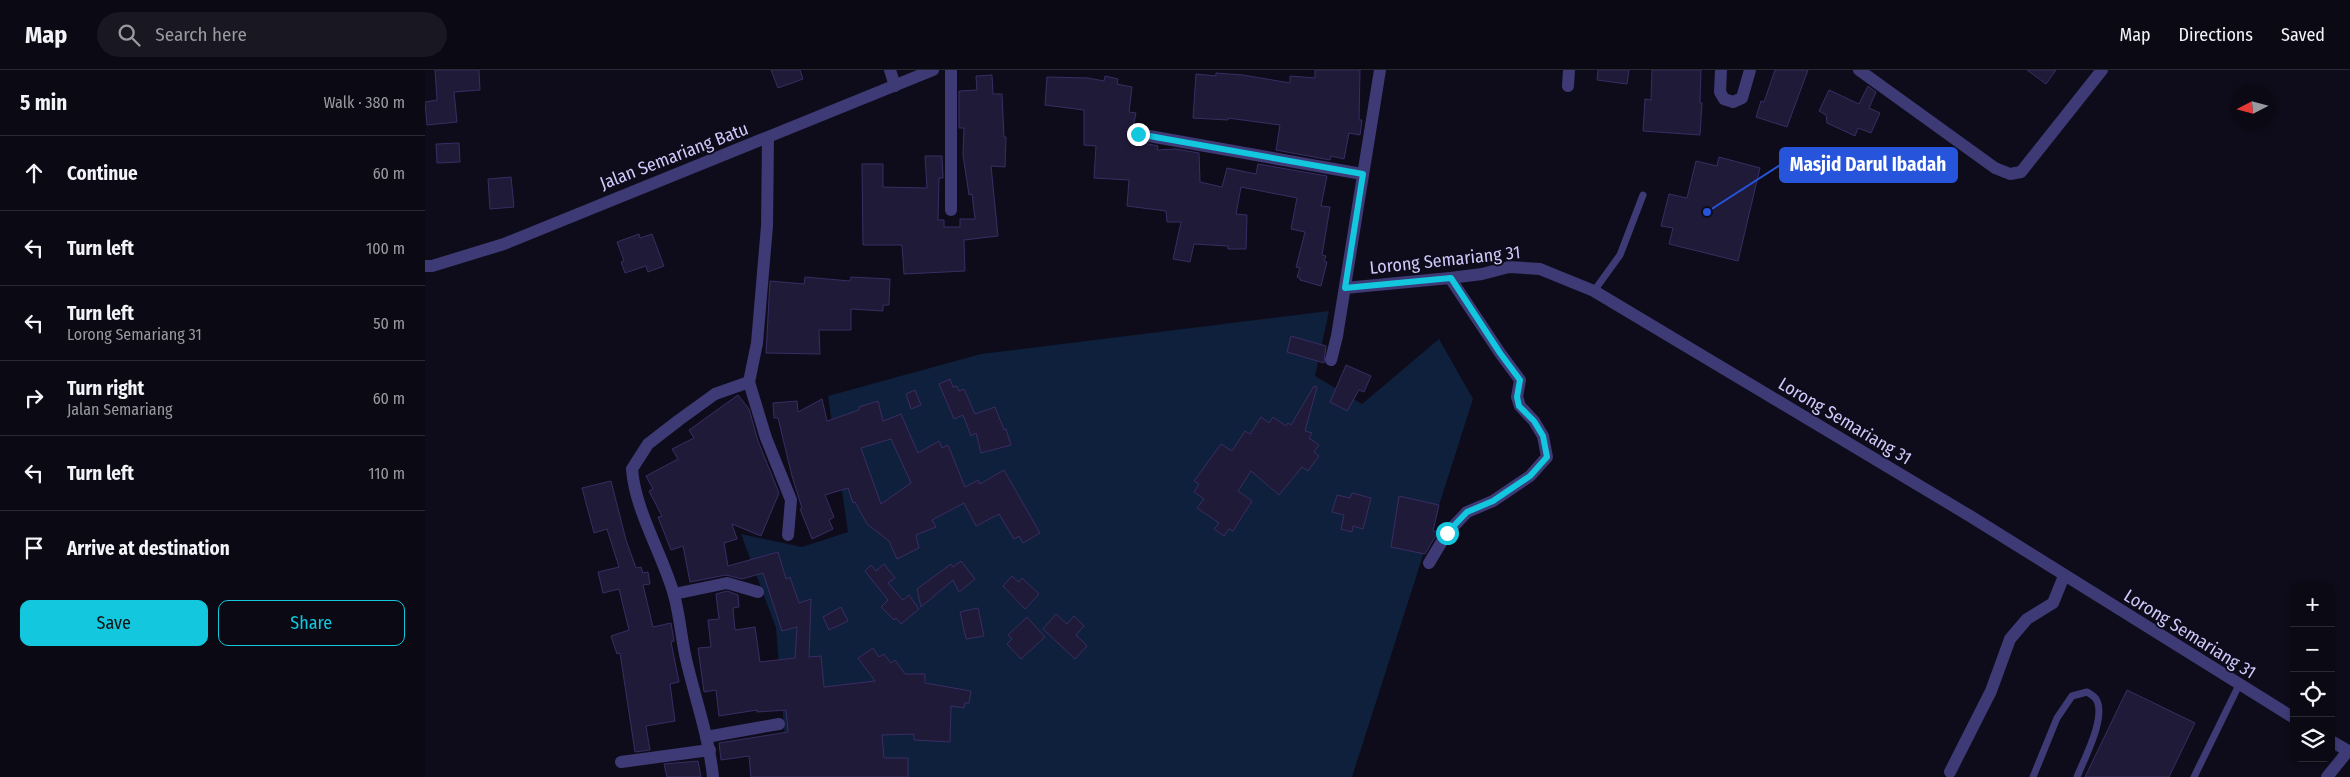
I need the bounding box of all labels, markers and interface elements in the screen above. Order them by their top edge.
search box [97,12,447,57]
text: Map [25,21,67,49]
icon: search [115,21,143,49]
text: Search here [155,23,247,46]
text: Map [2119,24,2151,46]
text: Directions [2179,24,2253,46]
text: Saved [2281,24,2325,46]
north arrow [2230,85,2275,130]
text: 5 min [20,90,67,116]
text: Walk · 380 m [324,93,405,112]
street label: Jalan Semariang Batu [597,118,751,194]
route end [1127,123,1150,146]
callout: Masjid Darul Ibadah [1780,148,1957,182]
text: Masjid Darul Ibadah [1790,153,1946,176]
icon: ahead [20,159,48,187]
text: Continue [67,162,138,185]
text: 60 m [373,164,405,183]
icon: left [20,234,48,262]
text: Turn left [67,237,134,260]
text: 100 m [366,239,405,258]
street label: Lorong Semariang 31 [1369,241,1521,279]
text: Turn left [67,302,134,325]
icon: left [20,309,48,337]
text: 50 m [373,314,405,333]
text: Lorong Semariang 31 [67,325,202,344]
street label: Lorong Semariang 31 [1774,373,1916,469]
text: Turn right [67,377,144,400]
icon: right [20,384,48,412]
text: 60 m [373,389,405,408]
text: Jalan Semariang [67,400,173,419]
icon: left [20,459,48,487]
text: Turn left [67,462,134,485]
text: 110 m [368,464,405,483]
route start [1436,522,1459,545]
icon: arrive [20,534,48,562]
text: Arrive at destination [67,537,230,560]
map controls [2290,582,2335,762]
button: + [2290,582,2335,627]
street label: Lorong Semariang 31 [2120,585,2260,683]
button: Save [20,600,208,646]
button: Share [218,600,405,646]
button: − [2290,627,2335,672]
button: locate [2290,672,2335,717]
button: layers [2290,717,2335,762]

